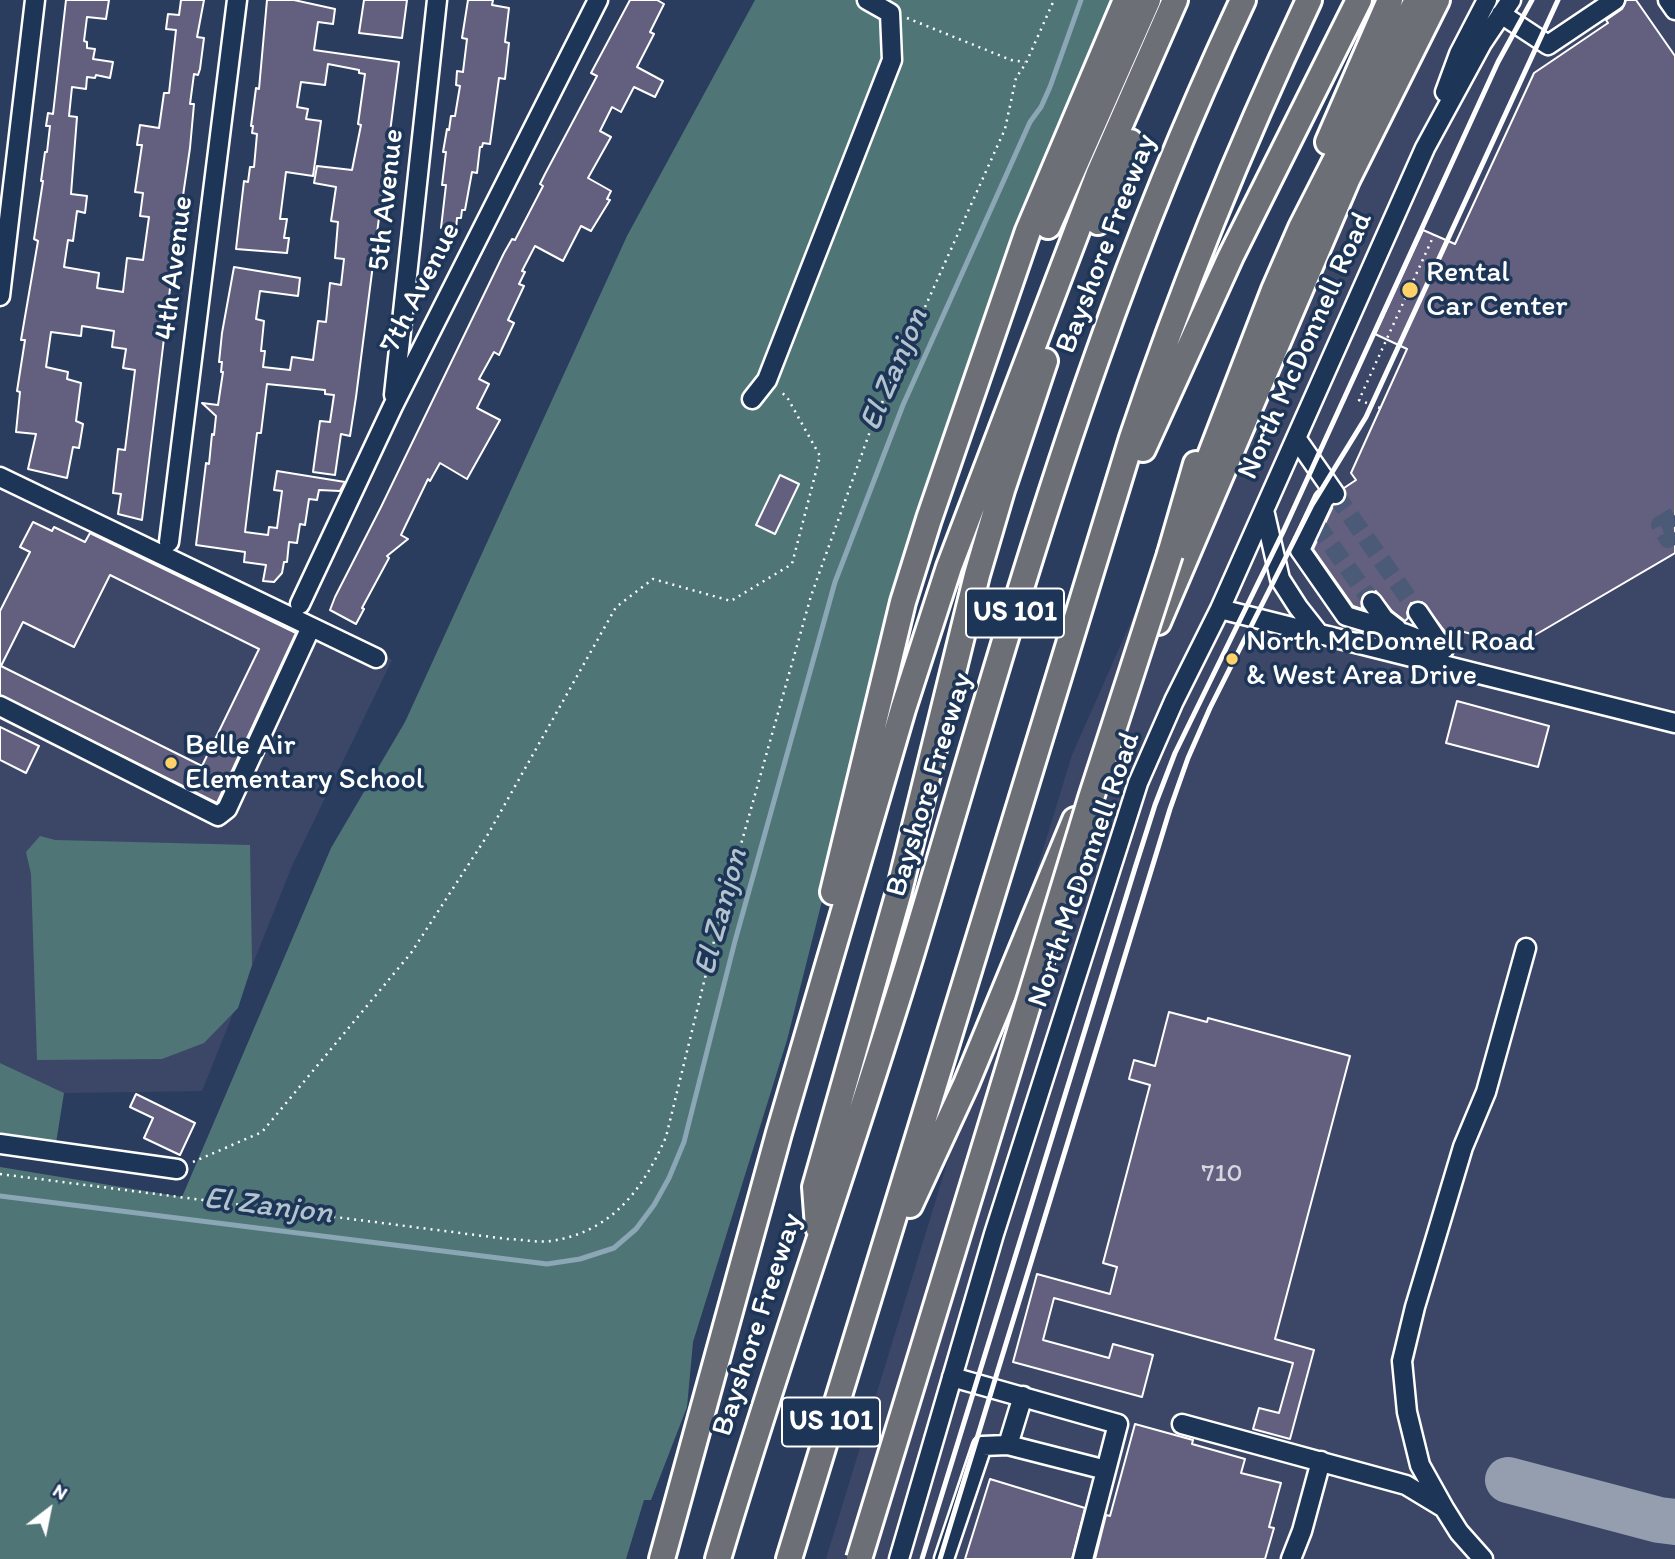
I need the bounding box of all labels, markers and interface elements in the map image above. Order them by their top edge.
street label: 5th Avenue [362,127,412,273]
street label: Bayshore Freeway [1049,129,1165,359]
street label: 4th Avenue [148,194,202,342]
street label: North McDonnell Road [1231,207,1381,485]
street label: 7th Avenue [373,217,469,359]
place label: Rental Car Center [1426,255,1568,326]
marker: Rental Car Center [1400,280,1420,300]
water label: El Zanjon [852,303,938,437]
road number: US 101 [966,588,1064,638]
place label: North McDonnell Road & West Area Drive [1246,624,1535,694]
marker: North McDonnell Road & West Area Drive [1224,651,1240,667]
street label: Bayshore Freeway [879,669,981,901]
street label: North McDonnell Road [1021,727,1149,1013]
place label: Belle Air Elementary School [185,728,424,798]
marker: Belle Air Elementary School [163,755,179,771]
water label: El Zanjon [687,845,757,979]
house number: 710 [1202,1158,1242,1190]
water label: El Zanjon [202,1180,334,1234]
street label: Bayshore Freeway [705,1209,811,1441]
road number: US 101 [782,1398,880,1446]
north arrow [14,1475,84,1545]
text: N [49,1479,72,1505]

